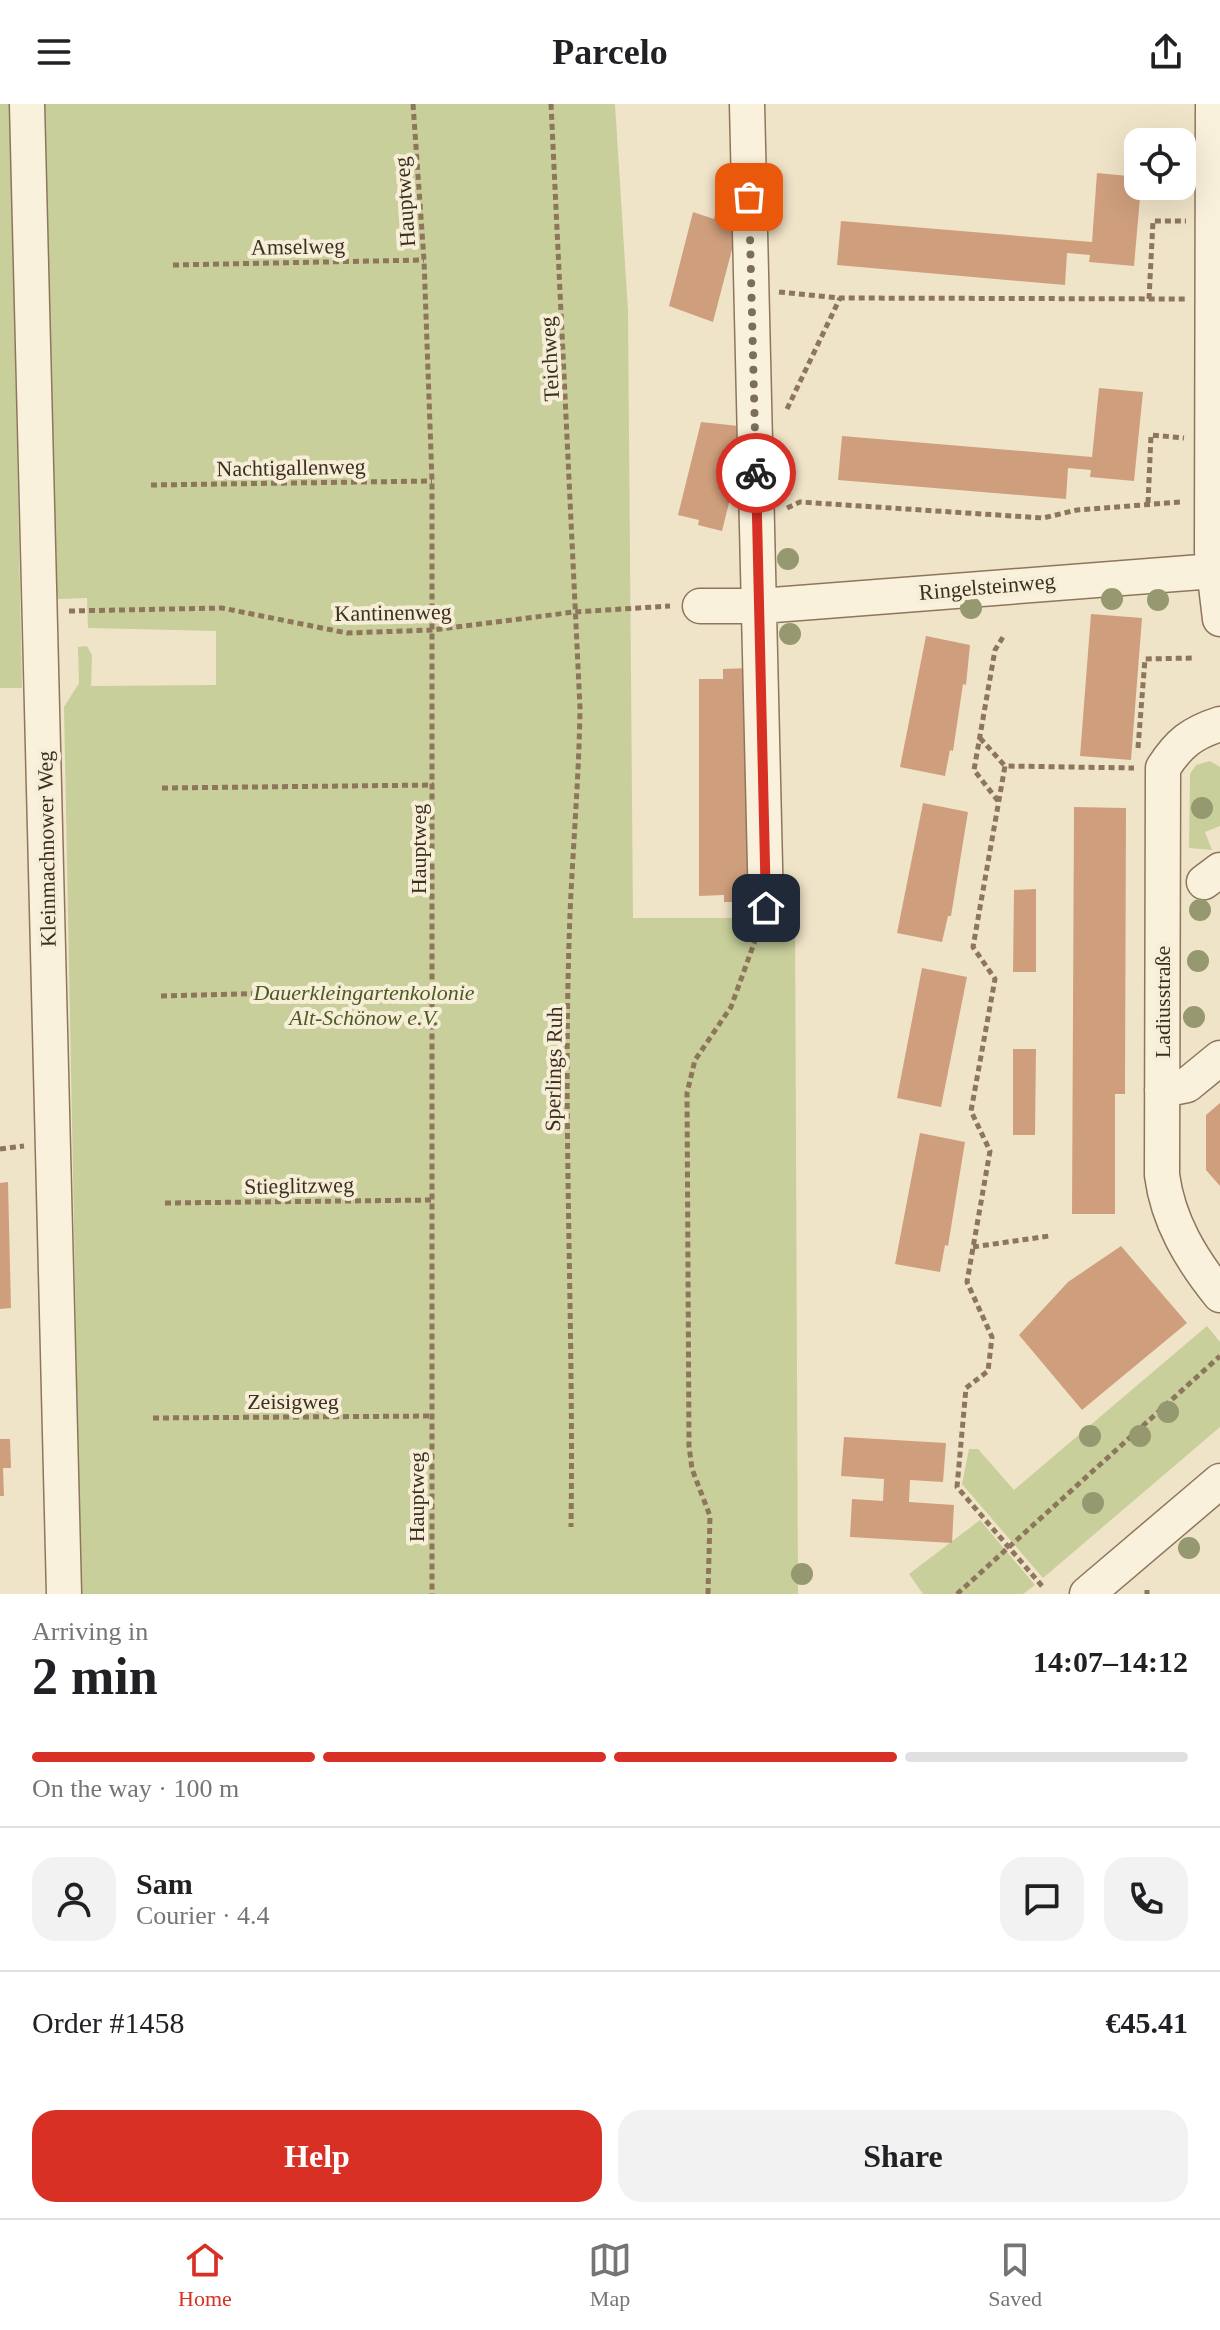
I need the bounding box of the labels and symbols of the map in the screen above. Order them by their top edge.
street label: Hauptweg [389,156,420,248]
pin [715,163,783,231]
street label: Amselweg [251,233,345,260]
street label: Teichweg [535,316,564,402]
courier [716,433,796,513]
street label: Nachtigallenweg [216,454,366,481]
street label: Ringelsteinweg [918,568,1056,605]
street label: Kantinenweg [334,599,452,626]
street label: Kleinmachnower Weg [32,751,61,947]
street label: Hauptweg [406,804,431,894]
pin [732,874,800,942]
street label: Ladiusstraße [1150,946,1175,1058]
park label: Dauerkleingartenkolonie Alt-Schönow e.V. [252,980,475,1030]
street label: Sperlings Ruh [540,1006,567,1132]
street label: Stieglitzweg [244,1172,354,1199]
street label: Zeisigweg [247,1389,339,1414]
street label: Hauptweg [404,1452,429,1542]

